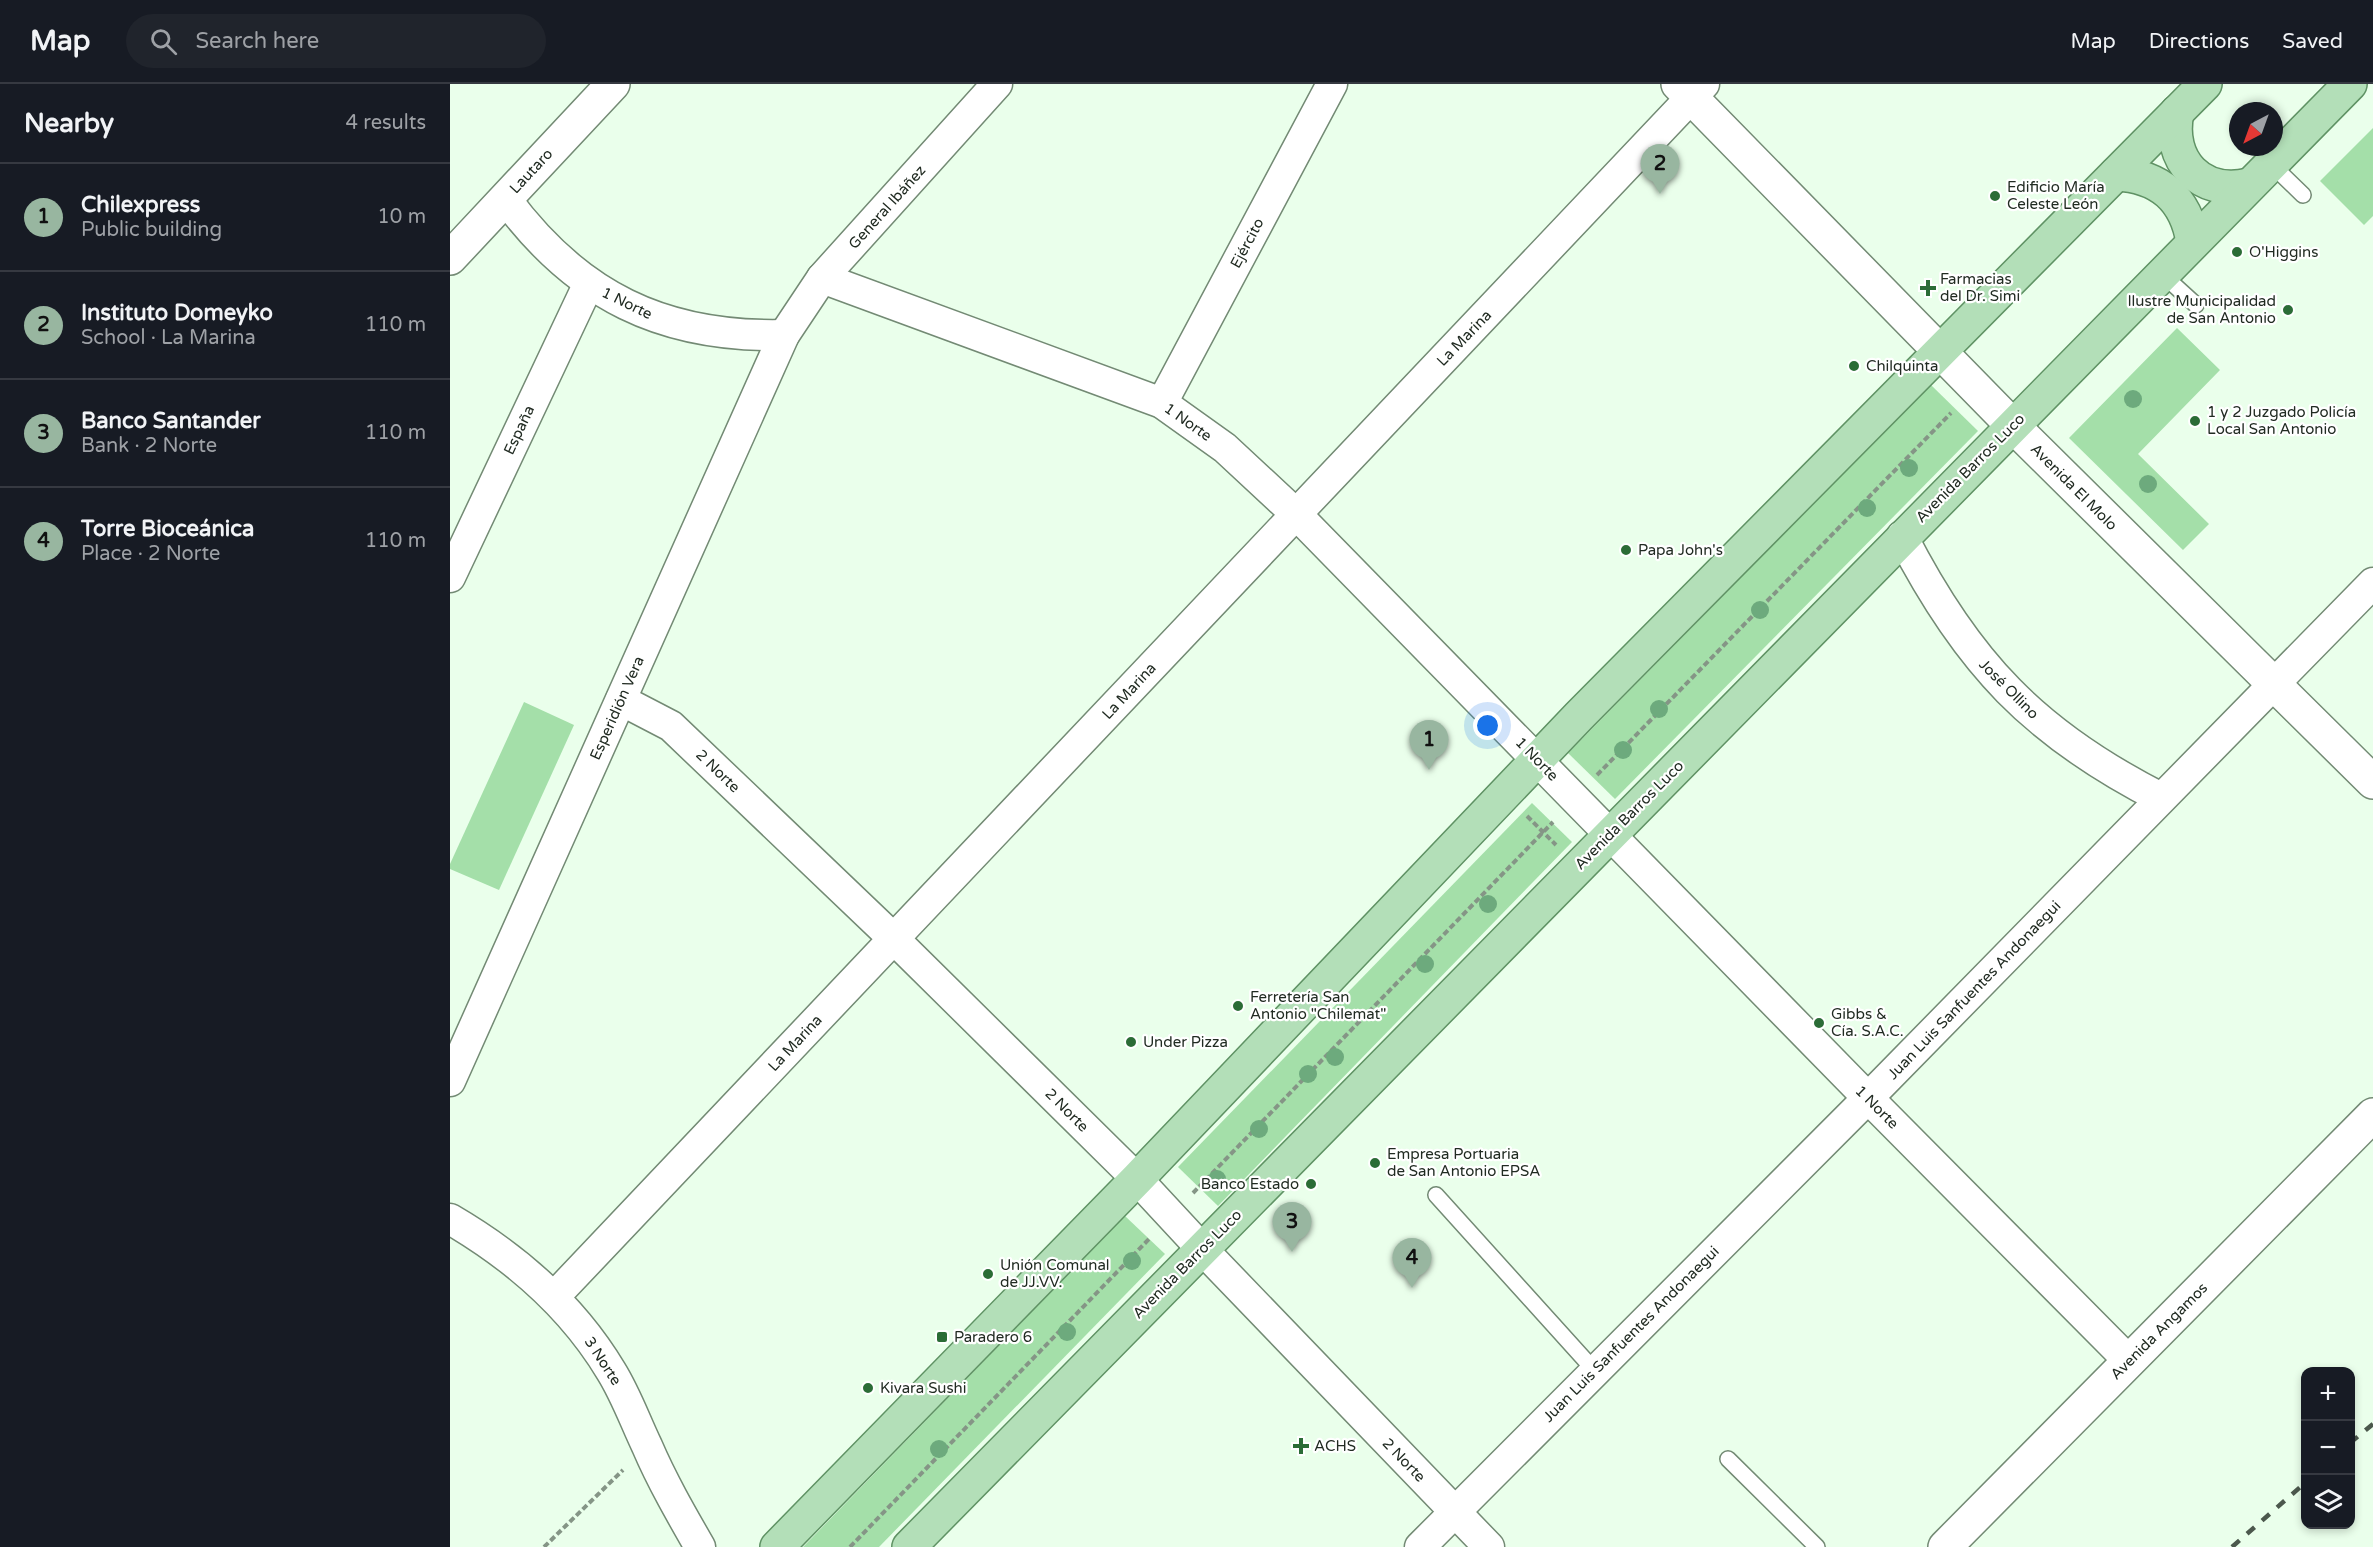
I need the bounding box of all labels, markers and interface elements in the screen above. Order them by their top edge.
search box [126,14,546,68]
text: Map [30,24,90,58]
icon: search [147,25,180,58]
text: Search here [195,28,319,54]
text: Map [2070,29,2116,54]
text: Directions [2149,29,2249,54]
text: Saved [2282,29,2343,54]
north arrow [2229,102,2283,156]
text: Nearby [24,108,114,139]
text: 4 results [346,111,426,135]
pin: 2 [1640,144,1680,194]
street label: Lautaro [506,145,556,197]
street label: General Ibáñez [845,161,929,253]
place label: Edificio María Celeste León [2007,178,2105,213]
marker: Edificio María Celeste León [1988,189,2002,203]
text: Chilexpress [81,192,200,218]
text: 1 [37,205,50,229]
text: 10 m [377,205,426,229]
street label: Ejército [1226,215,1268,271]
text: Public building [81,218,222,242]
place label: O'Higgins [2249,243,2318,261]
marker: O'Higgins [2230,245,2244,259]
place label: Farmacias del Dr. Simi [1940,270,2020,305]
marker: Farmacias del Dr. Simi [1921,281,1935,295]
street label: 1 Norte [599,283,655,323]
place label: Ilustre Municipalidad de San Antonio [2127,292,2276,327]
text: Instituto Domeyko [81,300,273,326]
marker: Ilustre Municipalidad de San Antonio [2281,303,2295,317]
street label: La Marina [1433,306,1495,370]
text: 2 [37,313,50,337]
text: 110 m [365,313,426,337]
text: School · La Marina [81,326,256,350]
place label: Chilquinta [1866,357,1938,375]
marker: Chilquinta [1847,359,1861,373]
street label: 1 Norte [1161,399,1215,445]
street label: España [500,403,538,457]
place label: 1 y 2 Juzgado Policía Local San Antonio [2207,403,2356,438]
text: Banco Santander [81,408,261,434]
street label: Avenida Barros Luco [1912,410,2028,526]
marker: 1 y 2 Juzgado Policía Local San Antonio [2188,414,2202,428]
text: 3 [37,421,50,445]
text: 110 m [365,421,426,445]
text: Bank · 2 Norte [81,434,217,458]
street label: Avenida El Molo [2027,440,2121,534]
text: Torre Bioceánica [81,516,254,542]
text: 4 [37,529,50,553]
text: 110 m [365,529,426,553]
place label: Papa John's [1638,541,1723,559]
text: Place · 2 Norte [81,542,220,566]
marker: Papa John's [1619,543,1633,557]
street label: Esperidión Vera [586,653,648,763]
street label: José Ollino [1975,655,2043,723]
street label: La Marina [1098,659,1160,723]
your location [1473,711,1502,740]
pin: 1 [1410,720,1448,770]
street label: 1 Norte [1512,733,1562,785]
street label: 2 Norte [692,746,744,796]
street label: Avenida Barros Luco [1571,757,1687,873]
street label: Juan Luis Sanfuentes Andonaegui [1884,897,2064,1083]
place label: Ferretería San Antonio "Chilemat" [1250,988,1386,1023]
marker: Ferretería San Antonio "Chilemat" [1231,999,1245,1013]
place label: Gibbs & Cía. S.A.C. [1831,1005,1904,1040]
street label: La Marina [764,1011,826,1075]
marker: Gibbs & Cía. S.A.C. [1812,1016,1826,1030]
place label: Under Pizza [1143,1033,1228,1051]
marker: Under Pizza [1124,1035,1138,1049]
street label: 1 Norte [1851,1081,1903,1133]
street label: 2 Norte [1041,1084,1093,1136]
place label: Empresa Portuaria de San Antonio EPSA [1387,1145,1540,1180]
marker: Empresa Portuaria de San Antonio EPSA [1368,1156,1382,1170]
place label: Banco Estado [1201,1175,1299,1193]
marker: Banco Estado [1304,1177,1318,1191]
pin: 3 [1272,1202,1312,1252]
street label: Avenida Barros Luco [1129,1206,1245,1322]
pin: 4 [1392,1238,1432,1288]
street label: Juan Luis Sanfuentes Andonaegui [1539,1242,1723,1426]
place label: Unión Comunal de JJ.VV. [1000,1256,1110,1291]
marker: Unión Comunal de JJ.VV. [981,1267,995,1281]
street label: Avenida Angamos [2107,1279,2211,1383]
place label: Paradero 6 [954,1328,1032,1346]
marker: Paradero 6 [935,1330,949,1344]
street label: 3 Norte [581,1333,625,1389]
map controls [2301,1367,2355,1529]
button: + [2301,1367,2355,1421]
place label: Kivara Sushi [880,1379,966,1397]
marker: Kivara Sushi [861,1381,875,1395]
button: − [2301,1421,2355,1475]
street label: 2 Norte [1379,1434,1429,1486]
marker: ACHS [1292,1437,1310,1455]
place label: ACHS [1314,1437,1356,1455]
button: layers [2301,1475,2355,1529]

